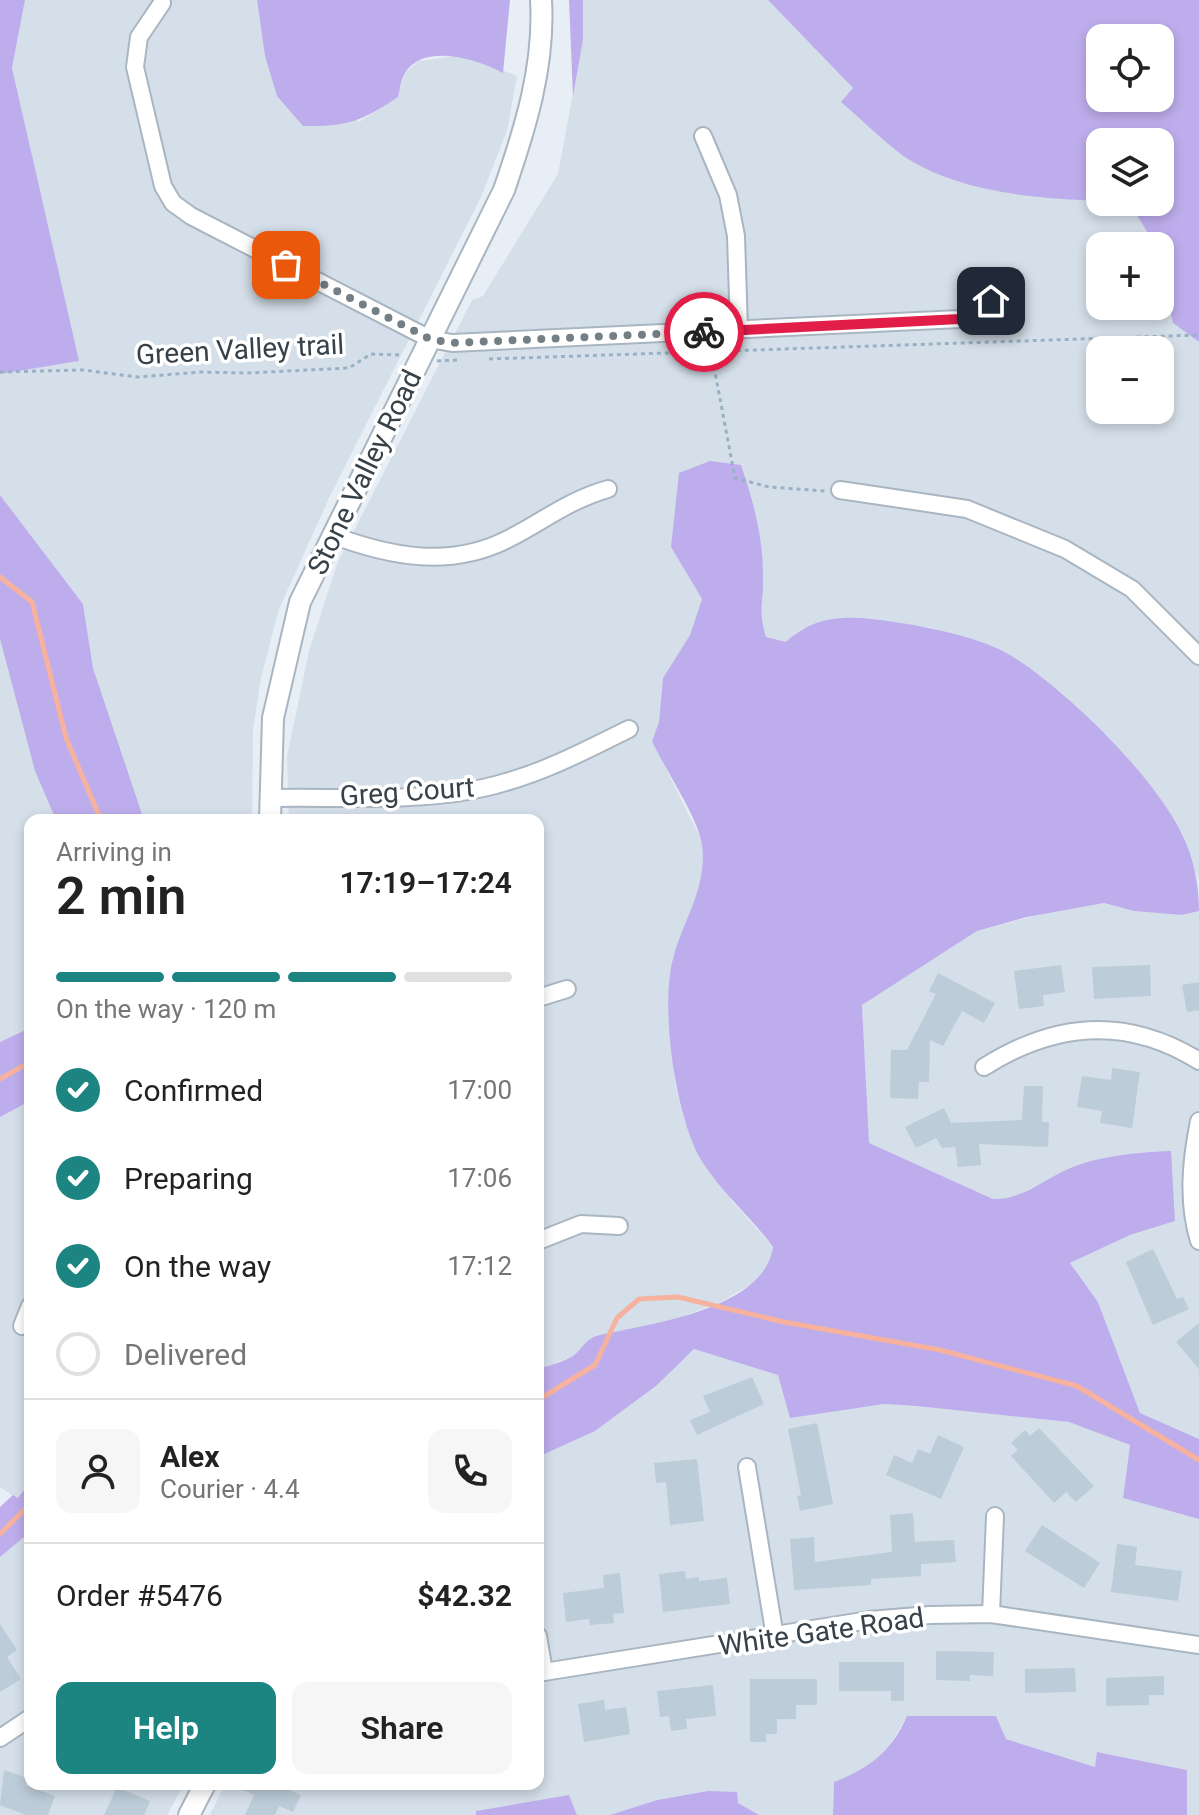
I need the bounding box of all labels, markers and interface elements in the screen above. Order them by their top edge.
map controls [1086,24,1174,424]
button: locate [1086,24,1174,112]
button: layers [1086,128,1174,216]
pin [252,231,320,299]
button: + [1086,232,1174,320]
icon: bag [264,243,308,287]
pin [957,267,1025,335]
icon: home [969,279,1013,323]
courier [664,292,744,372]
icon: bike [682,310,726,354]
street label: Green Valley trail [135,328,345,371]
button: − [1086,336,1174,424]
street label: Stone Valley Road [301,364,428,580]
street label: Greg Court [339,770,475,813]
text: Arriving in [56,837,172,867]
text: 17:19–17:24 [339,865,512,900]
text: 2 min [56,866,186,927]
text: On the way · 120 m [56,994,276,1024]
icon: check [56,1068,100,1112]
text: Confirmed [124,1073,263,1108]
text: 17:00 [447,1075,512,1105]
icon: check [56,1156,100,1200]
text: Preparing [124,1161,253,1196]
text: 17:06 [447,1163,512,1193]
icon: check [56,1244,100,1288]
text: On the way [124,1249,271,1284]
text: 17:12 [447,1251,512,1281]
text: Delivered [124,1337,247,1372]
button: person [56,1429,140,1513]
button: phone [428,1429,512,1513]
text: Alex [160,1439,220,1474]
text: Courier · 4.4 [160,1474,300,1504]
text: Order #5476 [56,1578,223,1613]
text: $42.32 [417,1578,512,1613]
street label: White Gate Road [716,1601,926,1662]
button: Help [56,1682,276,1774]
button: Share [292,1682,512,1774]

